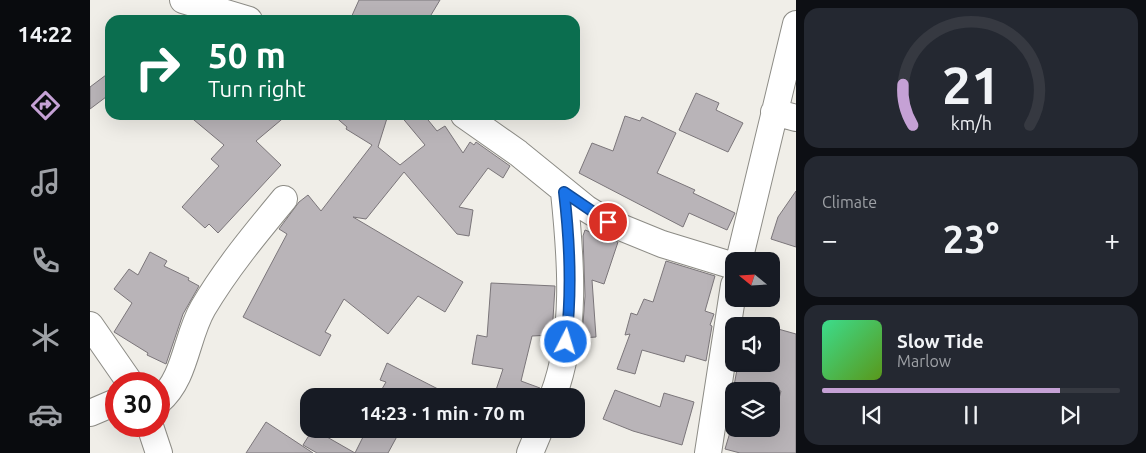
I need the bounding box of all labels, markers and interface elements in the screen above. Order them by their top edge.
text: 14:22 [17,21,73,46]
icon: right [125,35,190,100]
text: 50 m [208,35,286,75]
text: 21 [942,56,1000,114]
text: Turn right [208,76,306,101]
icon: directions [28,88,63,123]
text: km/h [950,113,992,133]
icon: music [28,165,63,200]
text: Climate [822,193,877,211]
pin [587,201,629,243]
icon: arrive [594,208,622,236]
text: 23° [943,218,999,260]
text: − [822,224,838,255]
text: + [1104,224,1120,255]
icon: phone [28,243,63,278]
north arrow [725,252,780,308]
map controls [725,252,780,437]
position arrow [539,315,591,367]
button: sound [725,317,780,372]
icon: climate [28,320,63,355]
text: Slow Tide [897,330,984,352]
text: Marlow [897,352,951,370]
speed limit sign: 30 [105,372,170,437]
button: layers [725,382,780,437]
icon: car [28,397,63,432]
icon: previous [858,401,886,429]
icon: pause [957,401,985,429]
icon: next [1056,401,1084,429]
text: 14:23 · 1 min · 70 m [360,402,525,424]

